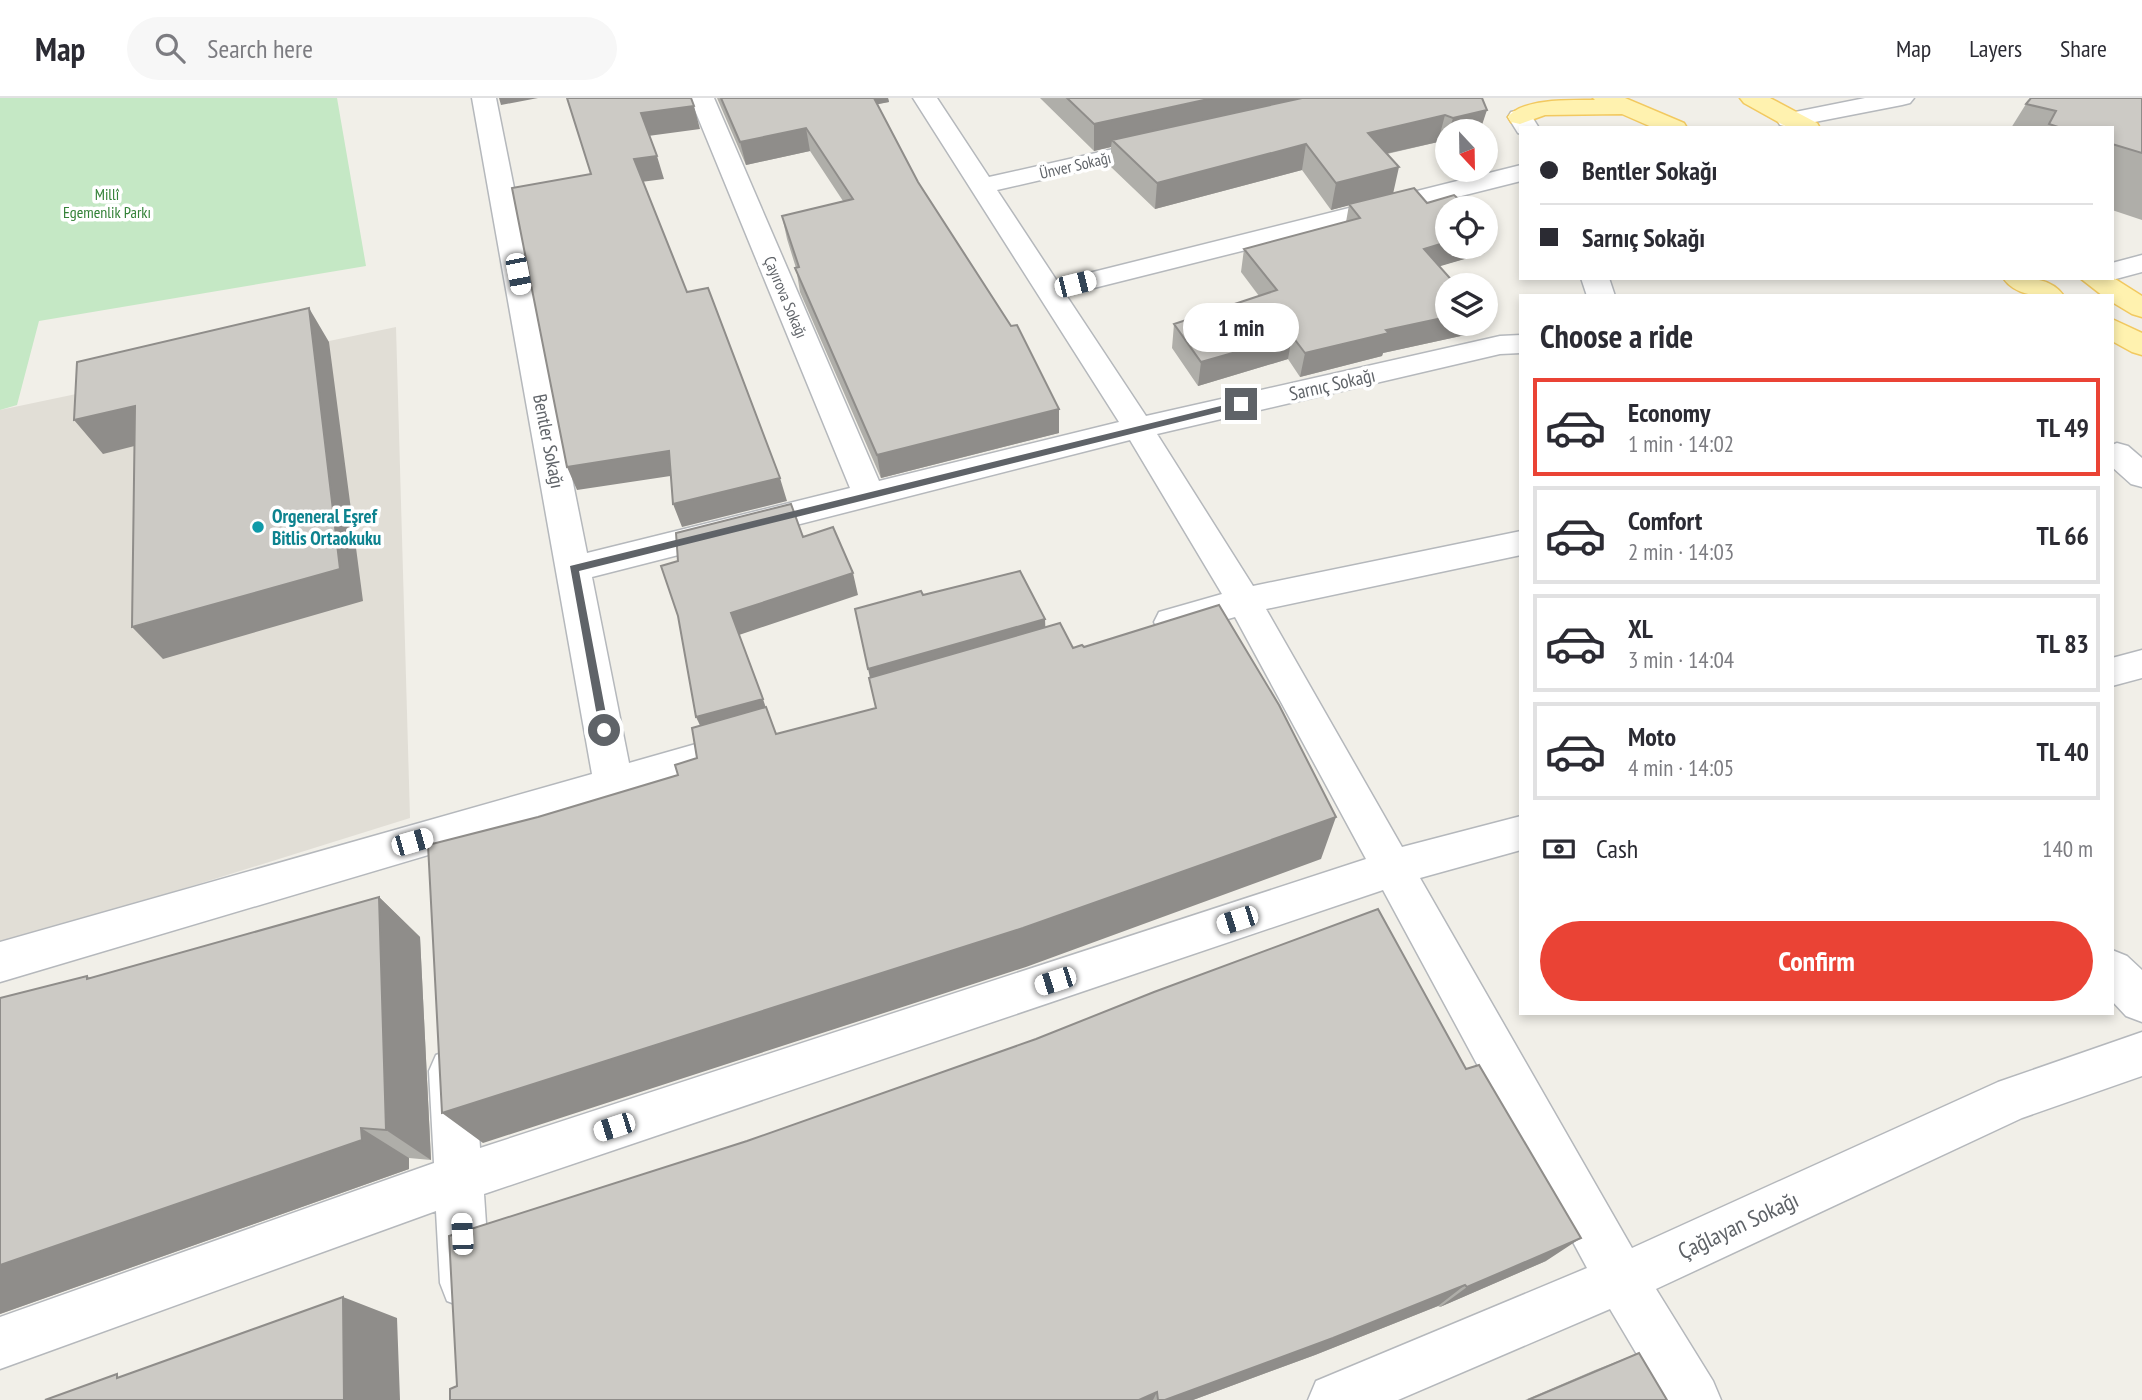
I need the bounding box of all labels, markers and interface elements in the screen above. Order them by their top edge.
search box [127,17,617,80]
text: Map [35,27,85,70]
icon: search [151,29,189,67]
text: Search here [207,32,313,65]
text: Map [1896,33,1931,64]
text: Layers [1969,33,2022,64]
text: Share [2060,33,2107,64]
north arrow [1435,119,1498,182]
map controls [1435,119,1498,336]
street label: Ünver Sokağı [1037,147,1113,183]
text: Bentler Sokağı [1582,154,1717,187]
park label: Millî Egemenlik Parkı [63,184,151,222]
button: locate [1435,196,1498,259]
text: Sarnıç Sokağı [1582,221,1705,254]
car [504,251,533,297]
street label: Çayırova Sokağı [760,253,812,341]
car [1053,269,1098,299]
button: layers [1435,273,1498,336]
callout: 1 min [1183,302,1299,352]
text: 1 min [1218,313,1264,342]
text: Choose a ride [1540,315,1693,357]
street label: Sarnıç Sokağı [1287,362,1377,406]
route end [1225,388,1257,420]
street label: Bentler Sokağı [528,392,570,490]
icon: car [1544,396,1607,459]
text: Economy [1628,396,1710,429]
text: TL 49 [2037,411,2089,444]
text: 1 min · 14:02 [1628,429,1734,458]
place label: Orgeneral Eşref Bitlis Ortaokuku [272,504,381,550]
icon: car [1544,504,1607,567]
text: Comfort [1628,504,1702,537]
marker: Orgeneral Eşref Bitlis Ortaokuku [250,519,266,535]
text: TL 66 [2037,519,2089,552]
text: 2 min · 14:03 [1628,537,1734,566]
icon: car [1544,612,1607,675]
text: XL [1628,612,1653,645]
text: TL 83 [2037,627,2089,660]
text: 3 min · 14:04 [1628,645,1734,674]
route start [588,714,620,746]
icon: car [1544,720,1607,783]
text: Moto [1628,720,1676,753]
text: TL 40 [2037,735,2089,768]
text: 4 min · 14:05 [1628,753,1734,782]
car [389,826,436,858]
icon: cash [1540,830,1578,868]
text: Cash [1596,832,1638,865]
text: 140 m [2042,834,2093,863]
car [1214,904,1261,936]
button: Confirm [1540,921,2093,1001]
car [1032,965,1079,997]
car [591,1111,638,1143]
street label: Çağlayan Sokağı [1673,1184,1803,1266]
car [451,1212,474,1256]

